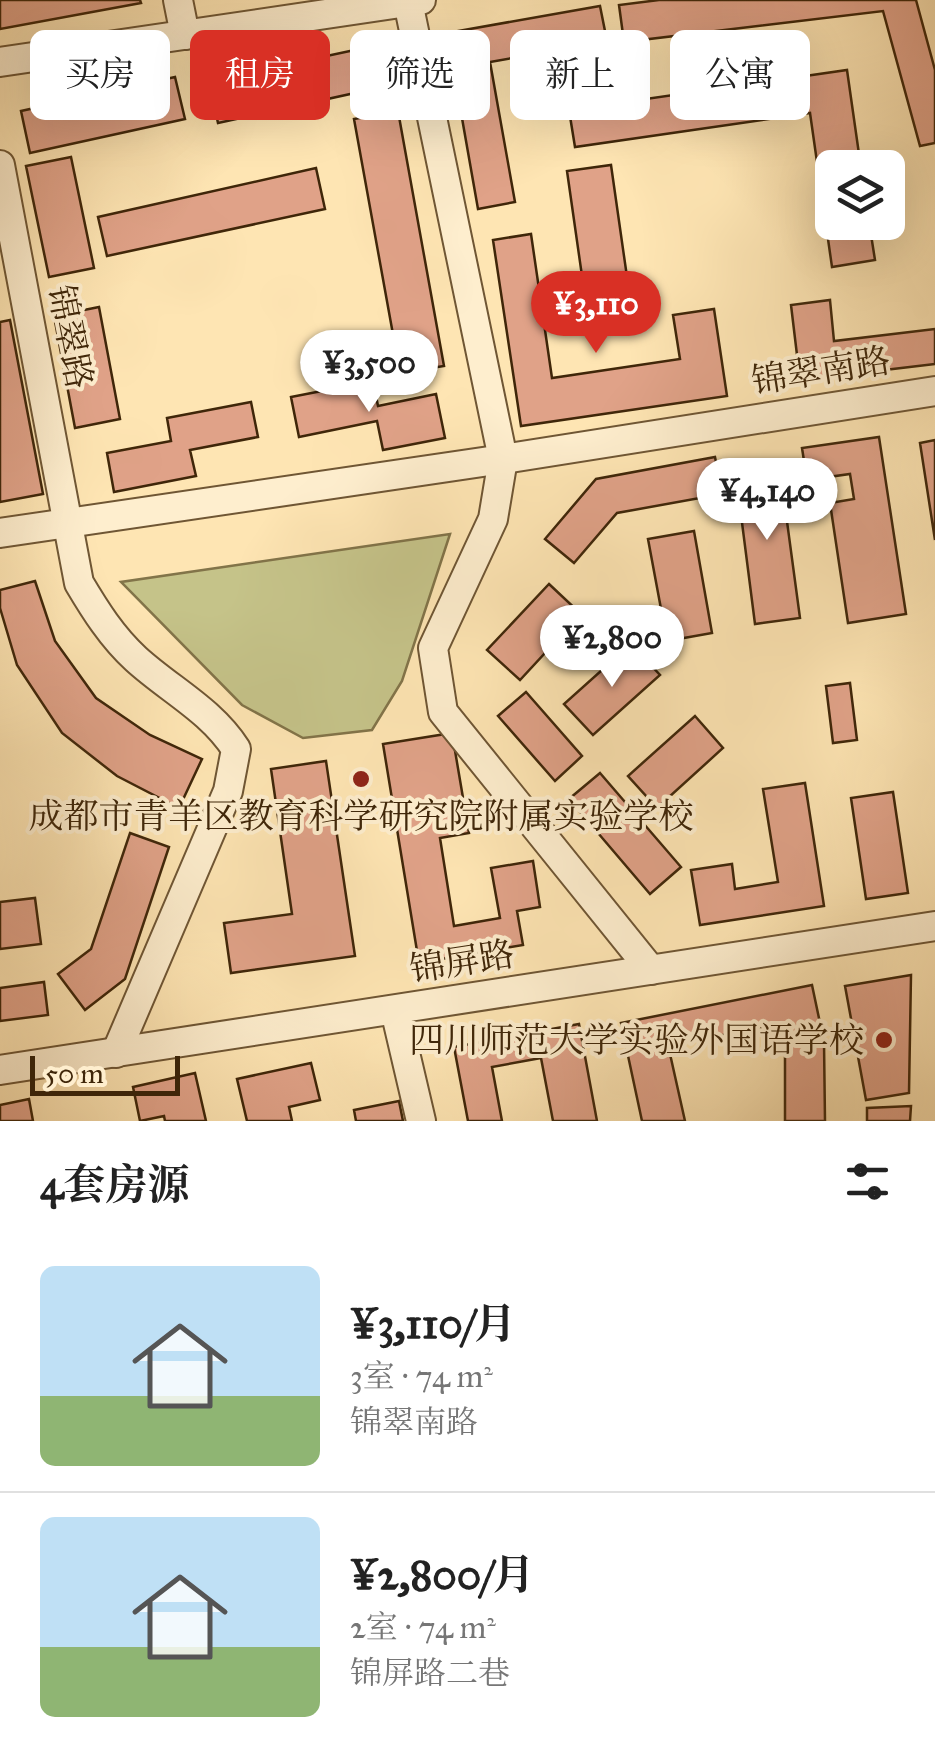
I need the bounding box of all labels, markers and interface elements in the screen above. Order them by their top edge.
chip: 买房 [30,30,170,120]
chip: 租房 [190,30,330,120]
chip: 筛选 [350,30,490,120]
chip: 新上 [510,30,650,120]
chip: 公寓 [670,30,810,120]
map controls [815,150,905,240]
button: layers [815,150,905,240]
pin: ¥3,110 [515,271,677,356]
street label: 锦翠路 [39,281,101,393]
text: ¥3,110 [553,284,639,323]
pin: ¥3,500 [288,330,450,415]
street label: 锦翠南路 [748,339,894,403]
text: ¥3,500 [322,343,416,382]
pin: ¥4,140 [686,458,848,543]
text: ¥4,140 [719,471,815,510]
pin: ¥2,800 [531,605,693,690]
text: ¥2,800 [562,618,662,657]
marker: 成都市青羊区教育科学研究院附属实验学校 [350,768,372,790]
place label: 成都市青羊区教育科学研究院附属实验学校 [28,795,694,838]
street label: 锦屏路 [407,933,517,991]
place label: 四川师范大学实验外国语学校 [409,1019,864,1062]
marker: 四川师范大学实验外国语学校 [873,1029,895,1051]
scale bar [30,1051,180,1096]
text: 50 m [45,1056,104,1091]
icon: filters [840,1154,895,1209]
text: 4套房源 [40,1159,189,1211]
text: ¥3,110/月 [350,1298,516,1350]
icon: home [120,1306,240,1426]
text: 3室 · 74 m² [350,1357,493,1396]
text: 锦翠南路 [350,1403,478,1442]
text: ¥2,800/月 [350,1549,535,1601]
icon: home [120,1557,240,1677]
text: 2室 · 74 m² [350,1608,496,1647]
text: 锦屏路二巷 [350,1654,510,1693]

